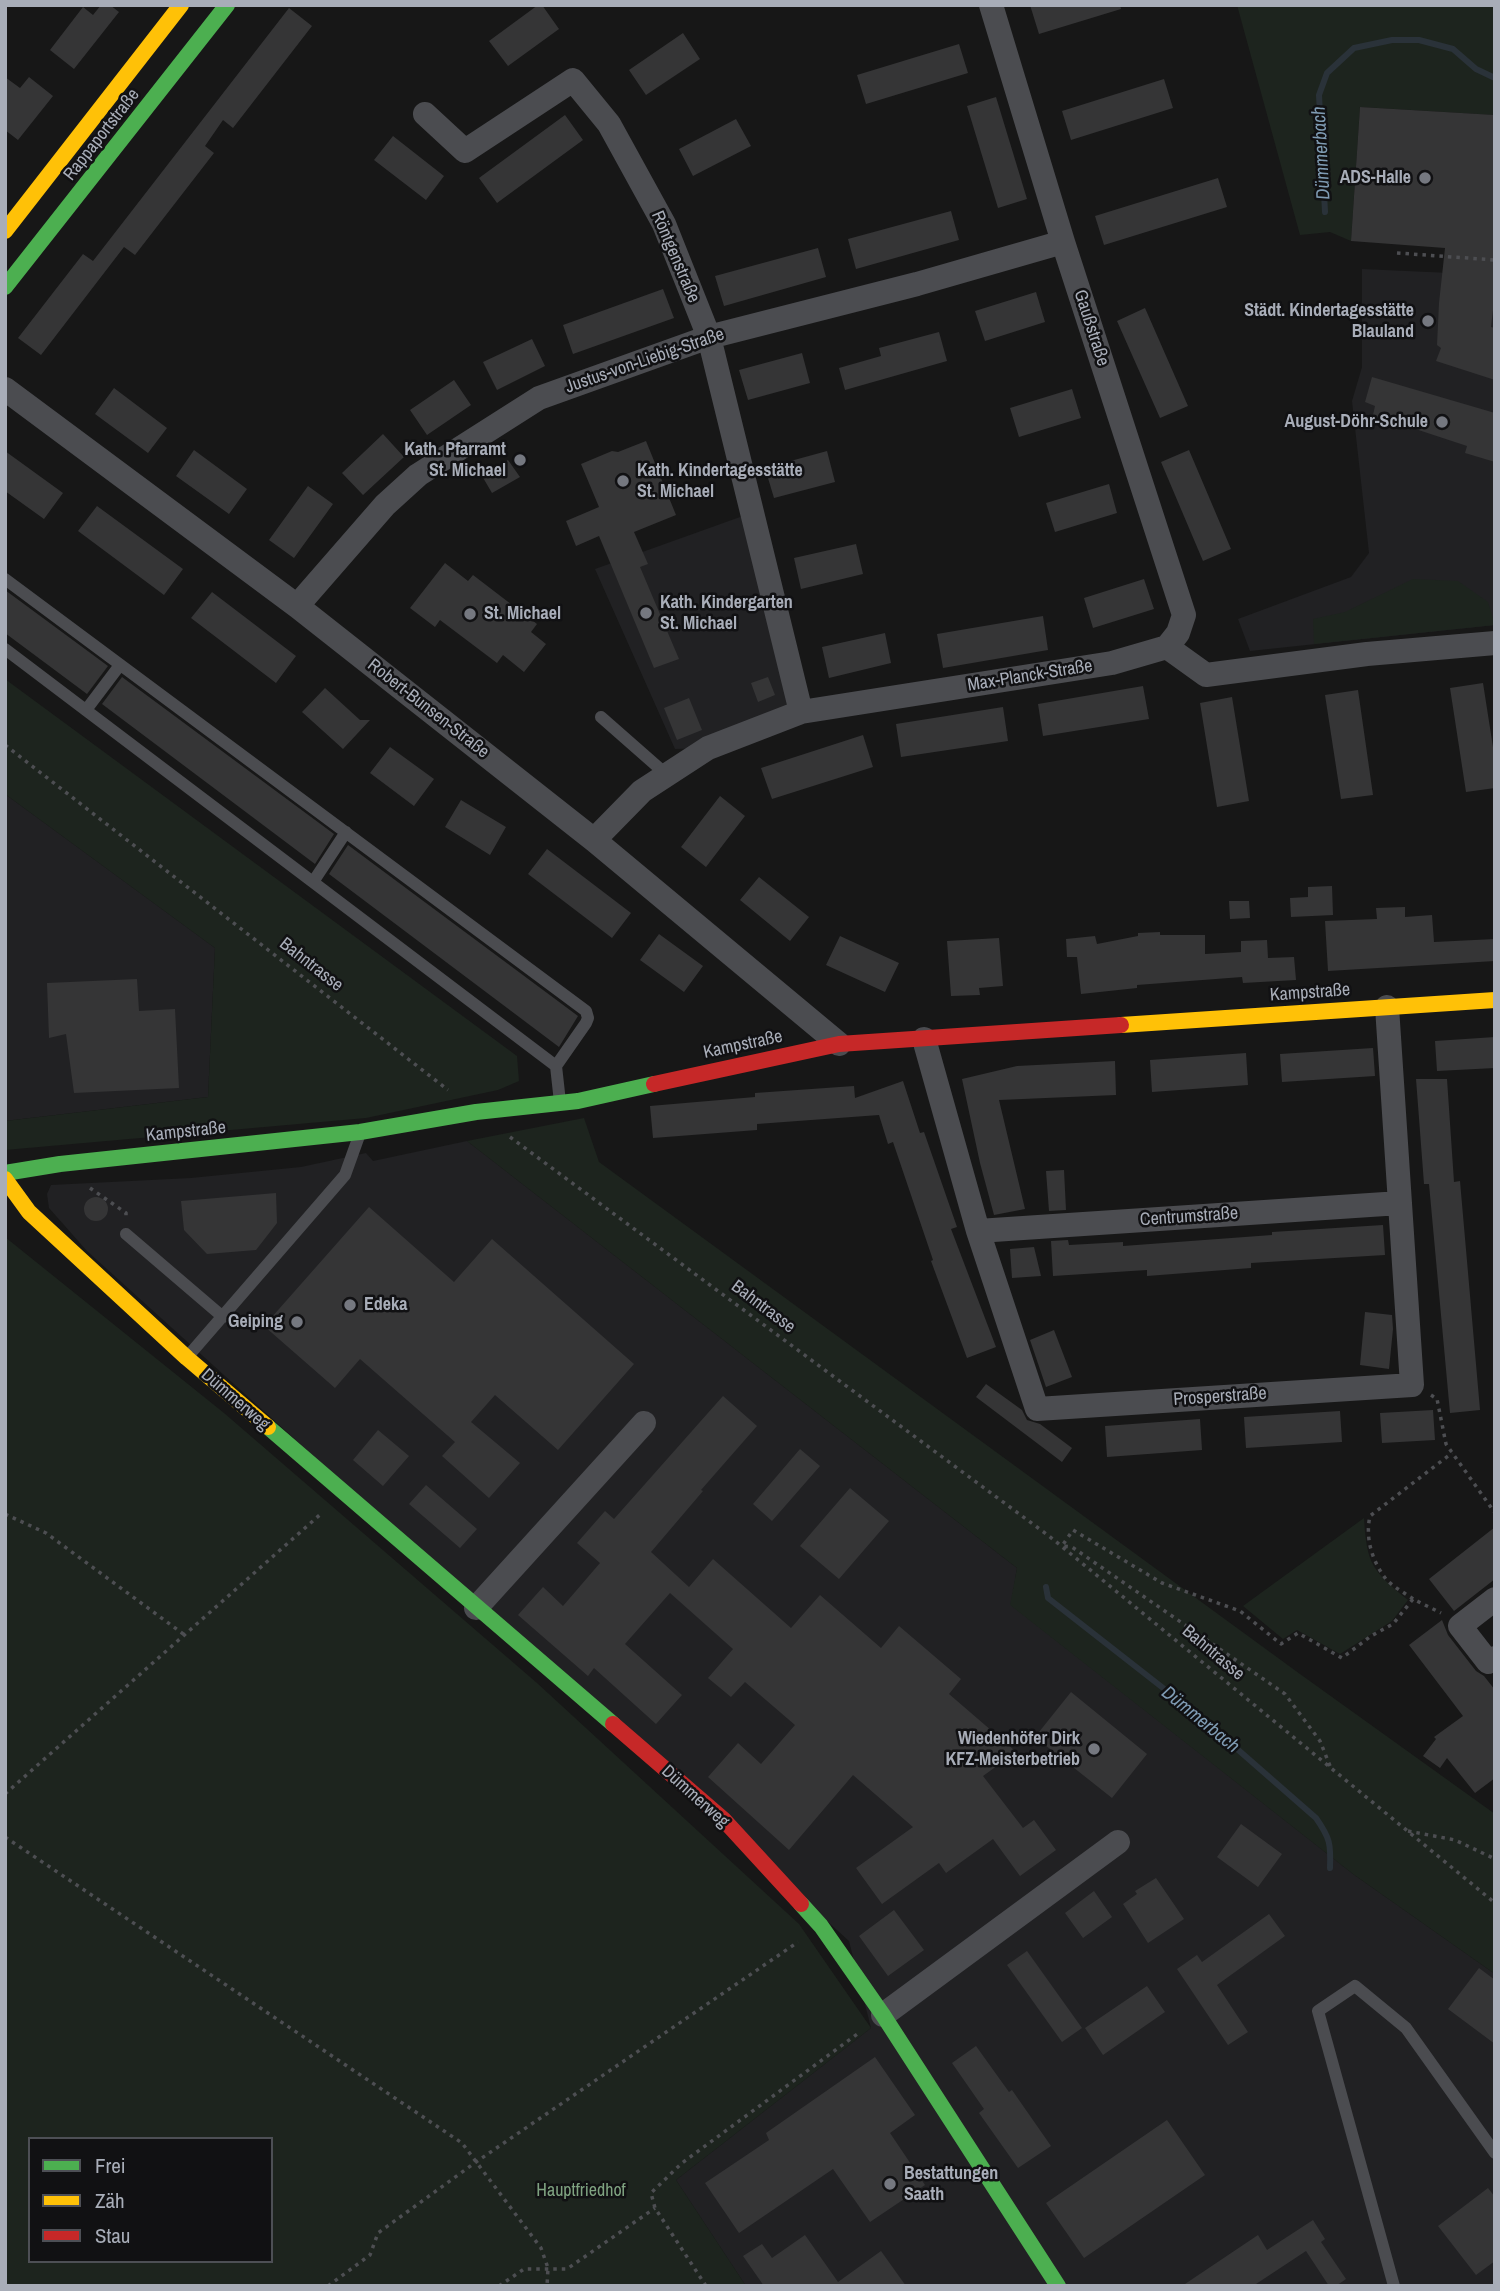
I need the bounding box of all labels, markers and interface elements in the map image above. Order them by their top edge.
street label: Rappaportstraße [59,85,145,185]
water label: Dümmerbach [1308,106,1336,200]
place label: ADS-Halle [1340,167,1411,189]
marker: ADS-Halle [1417,170,1433,186]
street label: Röntgenstraße [646,208,704,306]
street label: Gaußstraße [1069,287,1113,369]
place label: Städt. Kindertagesstätte Blauland [1244,300,1414,342]
marker: Städt. Kindertagesstätte Blauland [1420,313,1436,329]
street label: Justus-von-Liebig-Straße [563,324,727,398]
place label: August-Döhr-Schule [1285,411,1428,433]
marker: August-Döhr-Schule [1434,414,1450,430]
place label: Kath. Pfarramt St. Michael [404,439,506,482]
marker: Kath. Pfarramt St. Michael [512,452,528,468]
place label: Kath. Kindertagesstätte St. Michael [637,460,803,503]
marker: Kath. Kindertagesstätte St. Michael [615,473,631,489]
place label: Kath. Kindergarten St. Michael [660,592,793,634]
place label: St. Michael [484,603,561,625]
marker: Kath. Kindergarten St. Michael [638,605,654,621]
marker: St. Michael [462,606,478,622]
street label: Robert-Bunsen-Straße [363,655,493,763]
street label: Max-Planck-Straße [966,655,1094,697]
street label: Bahntrasse [275,934,347,996]
street label: Kampstraße [1269,979,1351,1007]
street label: Kampstraße [701,1026,785,1064]
street label: Kampstraße [145,1117,227,1147]
street label: Centrumstraße [1139,1203,1239,1231]
street label: Bahntrasse [727,1276,799,1338]
place label: Edeka [364,1294,407,1316]
marker: Edeka [342,1297,358,1313]
place label: Geiping [228,1311,283,1333]
marker: Geiping [289,1314,305,1330]
street label: Dümmerweg [196,1364,274,1436]
street label: Prosperstraße [1173,1383,1267,1411]
street label: Bahntrasse [1177,1621,1249,1685]
water label: Dümmerbach [1156,1682,1244,1758]
place label: Wiedenhöfer Dirk KFZ-Meisterbetrieb [946,1728,1080,1770]
marker: Wiedenhöfer Dirk KFZ-Meisterbetrieb [1086,1741,1102,1757]
street label: Dümmerweg [657,1761,733,1833]
legend [28,2137,273,2263]
text: Frei [95,2151,126,2180]
place label: Bestattungen Saath [904,2163,998,2206]
marker: Bestattungen Saath [882,2176,898,2192]
park label: Hauptfriedhof [536,2180,626,2202]
text: Zäh [95,2186,125,2215]
text: Stau [95,2221,130,2250]

